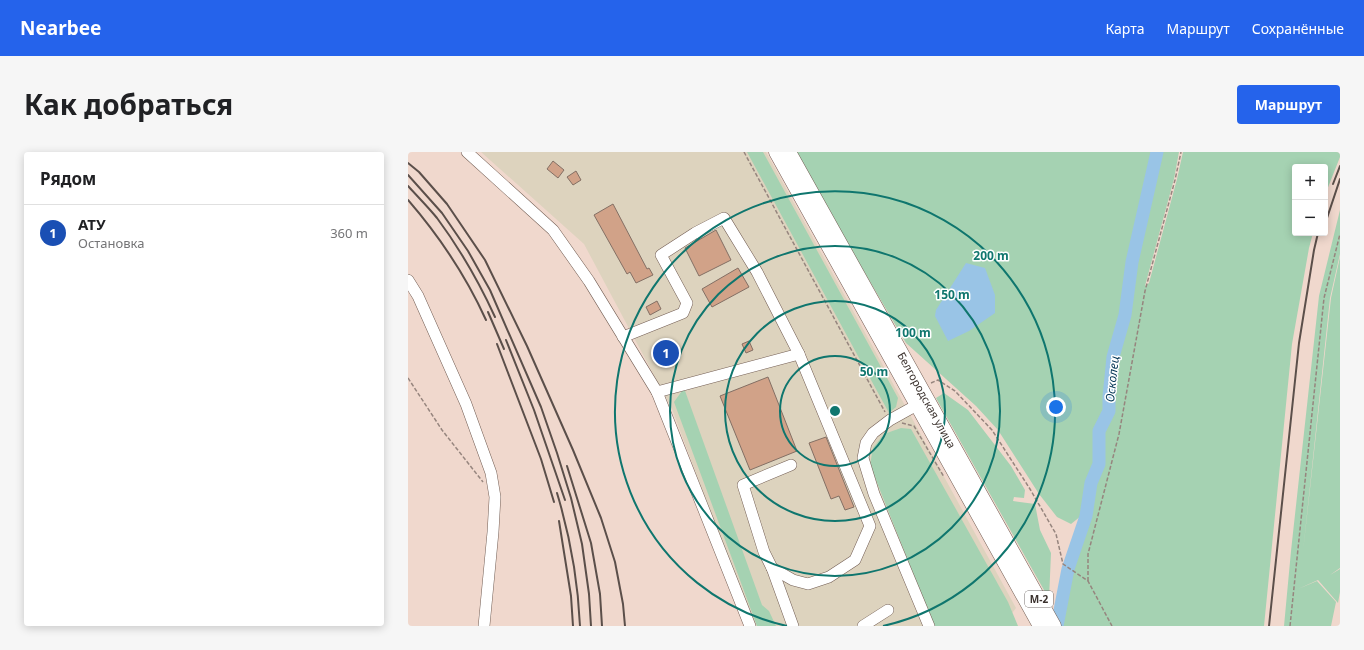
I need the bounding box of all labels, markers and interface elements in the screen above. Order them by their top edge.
text: Nearbee [20,15,101,41]
text: Карта [1105,19,1144,38]
text: Маршрут [1166,19,1230,38]
text: Сохранённые [1252,19,1344,38]
text: Как добраться [24,85,233,123]
button: Маршрут [1237,85,1340,124]
map controls [1292,164,1328,236]
button: + [1292,164,1328,200]
text: Рядом [40,167,96,190]
button: − [1292,200,1328,236]
text: АТУ [78,214,106,234]
text: 1 [49,224,57,242]
text: 360 m [330,224,368,242]
text: Остановка [78,234,144,252]
text: 200 m [973,247,1009,264]
text: 150 m [934,286,970,303]
text: 100 m [895,324,931,341]
pin: 1 [653,338,679,368]
street label: Белгородская улица [894,349,960,451]
water label: Осколец [1101,355,1123,403]
text: 50 m [860,363,888,380]
your location [1046,397,1066,417]
centre of rings [828,404,842,418]
road number: М-2 [1025,591,1053,607]

